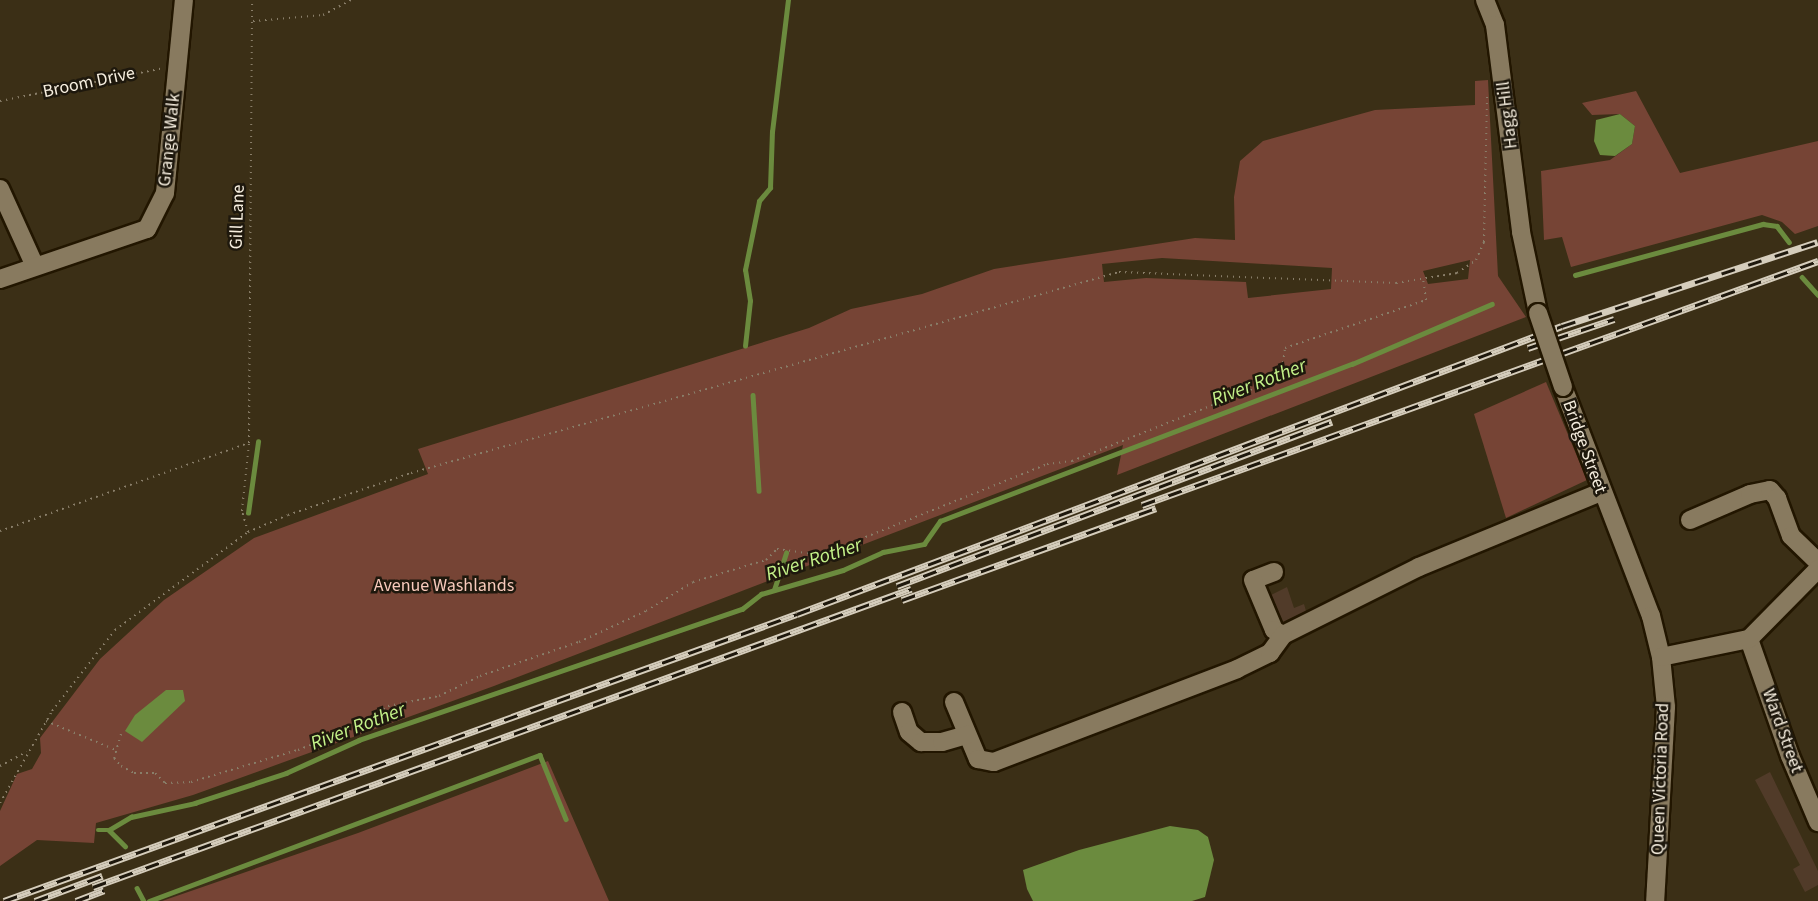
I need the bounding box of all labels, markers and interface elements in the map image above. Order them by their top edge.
street label: Broom Drive [41,63,137,103]
street label: Hagg Hill [1493,80,1523,150]
street label: Grange Walk [154,92,186,188]
street label: Gill Lane [226,184,250,250]
water label: River Rother [1208,354,1310,412]
street label: Bridge Street [1557,397,1611,497]
water label: River Rother [763,533,865,587]
park label: Avenue Washlands [374,575,514,597]
street label: Ward Street [1757,686,1807,776]
water label: River Rother [307,698,409,756]
street label: Queen Victoria Road [1648,702,1674,856]

